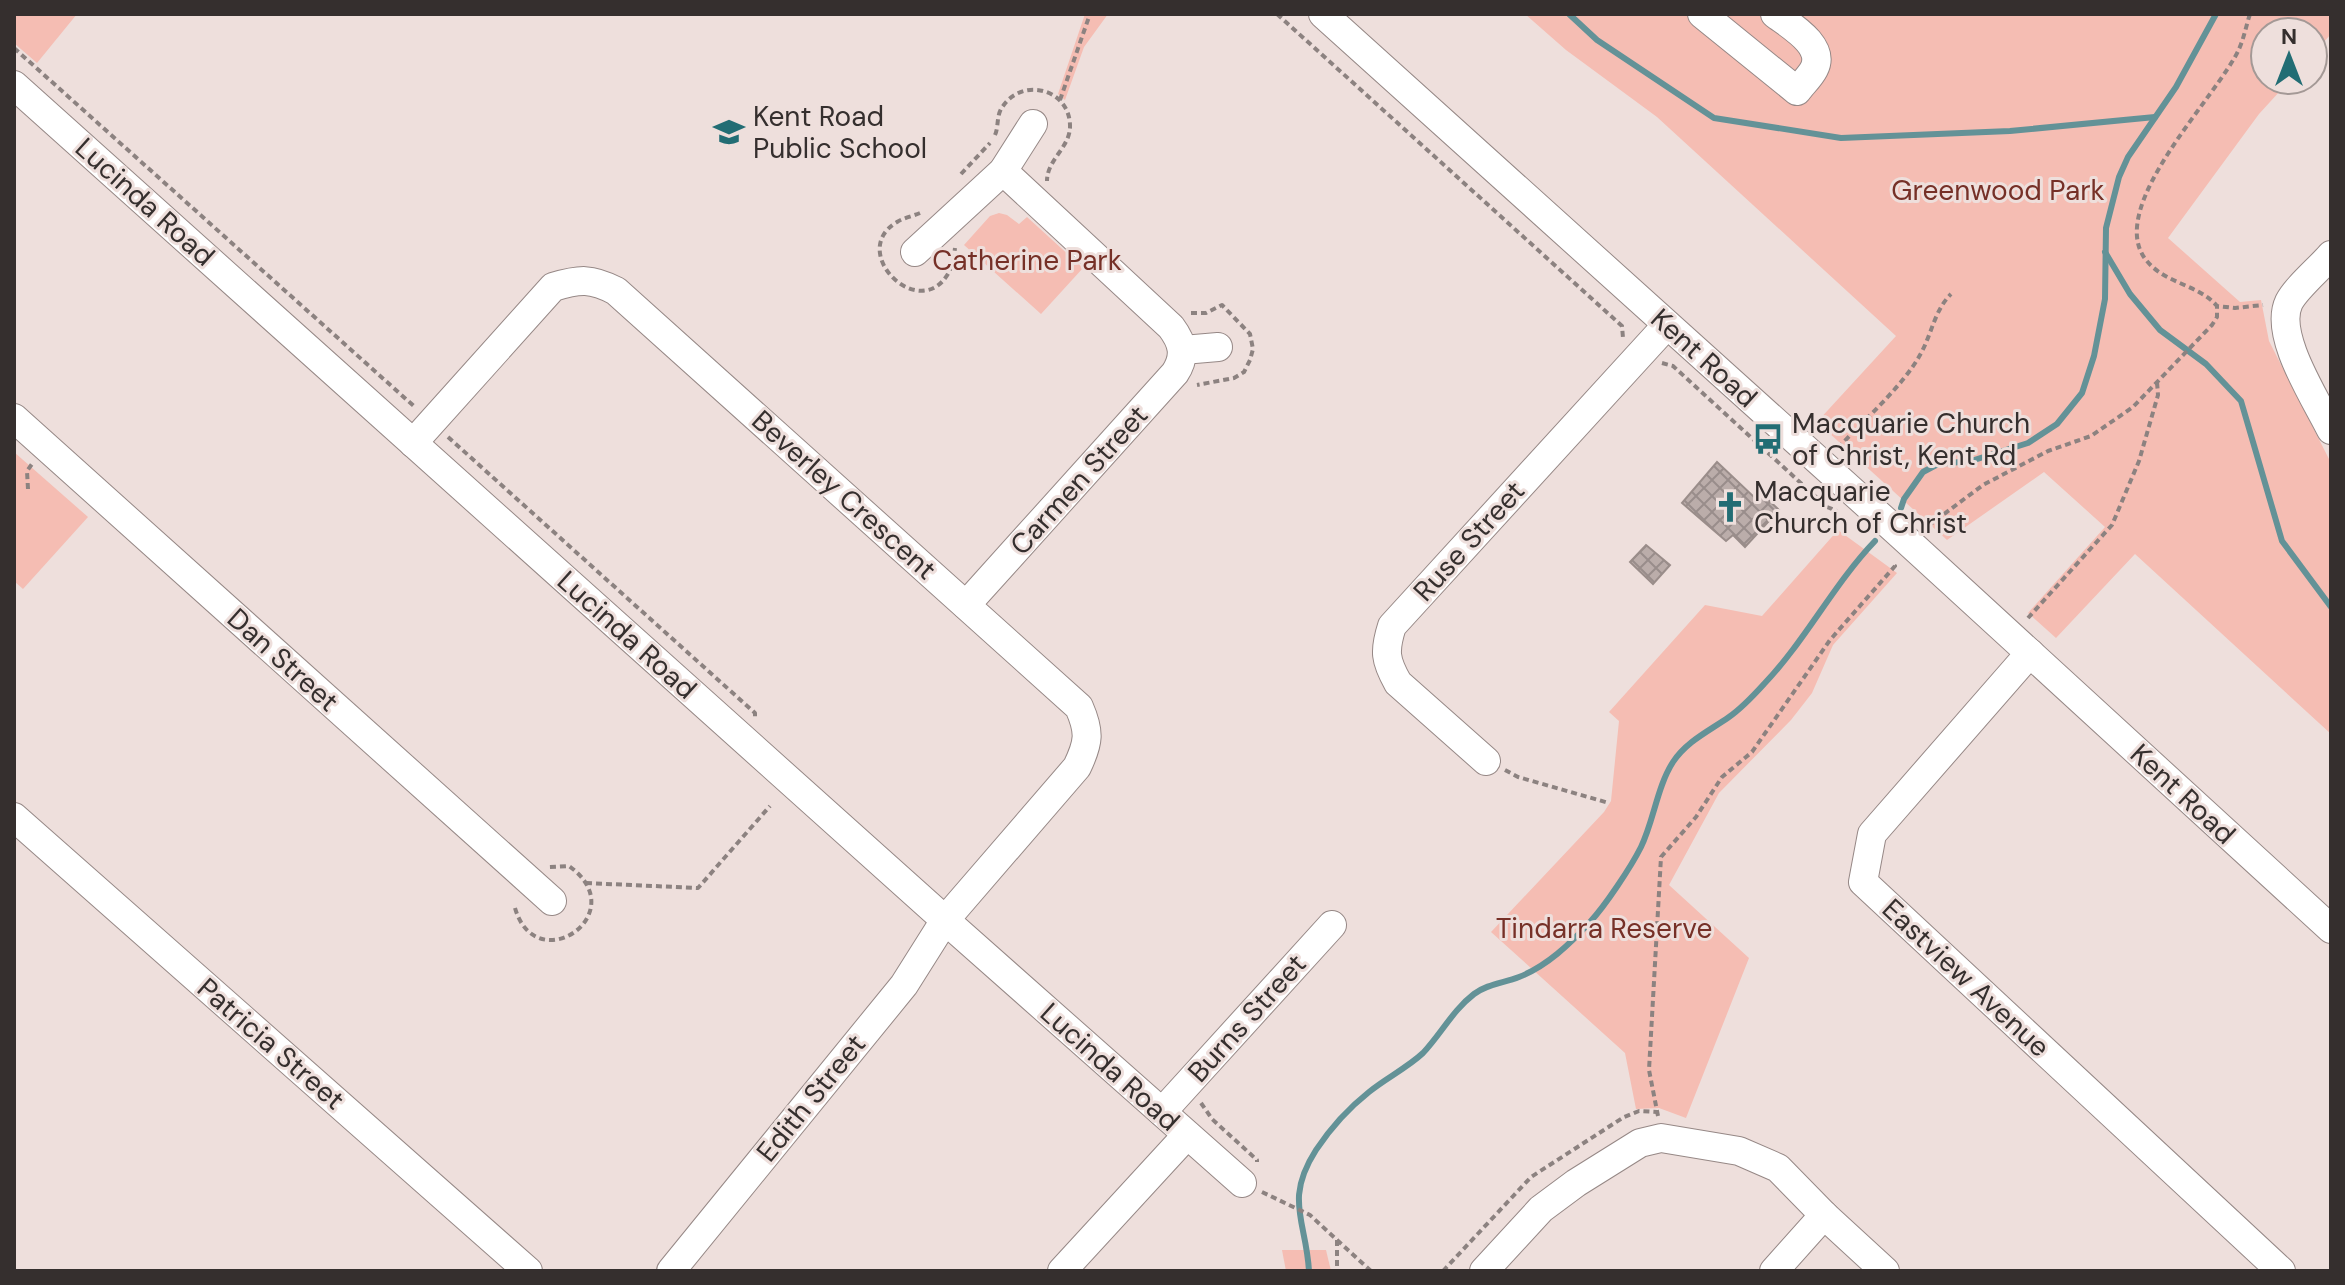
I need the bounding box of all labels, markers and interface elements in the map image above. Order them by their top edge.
north arrow [2249,16,2329,96]
text: N [2281,22,2297,51]
place label: Kent Road Public School [753,98,927,167]
school or university icon: Kent Road Public School [712,115,746,149]
street label: Lucinda Road [68,130,222,274]
park label: Greenwood Park [1891,172,2105,209]
park label: Catherine Park [932,242,1122,279]
street label: Kent Road [1643,300,1765,416]
street label: Carmen Street [1002,397,1156,563]
street label: Beverley Crescent [744,402,944,588]
place label: Macquarie Church of Christ, Kent Rd [1792,405,2030,474]
bus stop icon: Macquarie Church of Christ, Kent Rd [1751,422,1785,456]
street label: Ruse Street [1405,473,1533,609]
place label: Macquarie Church of Christ [1754,473,1967,542]
church icon: Macquarie Church of Christ [1713,490,1747,524]
street label: Lucinda Road [550,563,704,707]
street label: Dan Street [220,600,346,720]
street label: Kent Road [2122,736,2244,852]
street label: Eastview Avenue [1874,891,2058,1065]
park label: Tindarra Reserve [1496,910,1712,947]
street label: Burns Street [1180,946,1314,1090]
street label: Patricia Street [190,970,352,1118]
street label: Lucinda Road [1033,995,1187,1139]
street label: Edith Street [748,1027,874,1169]

